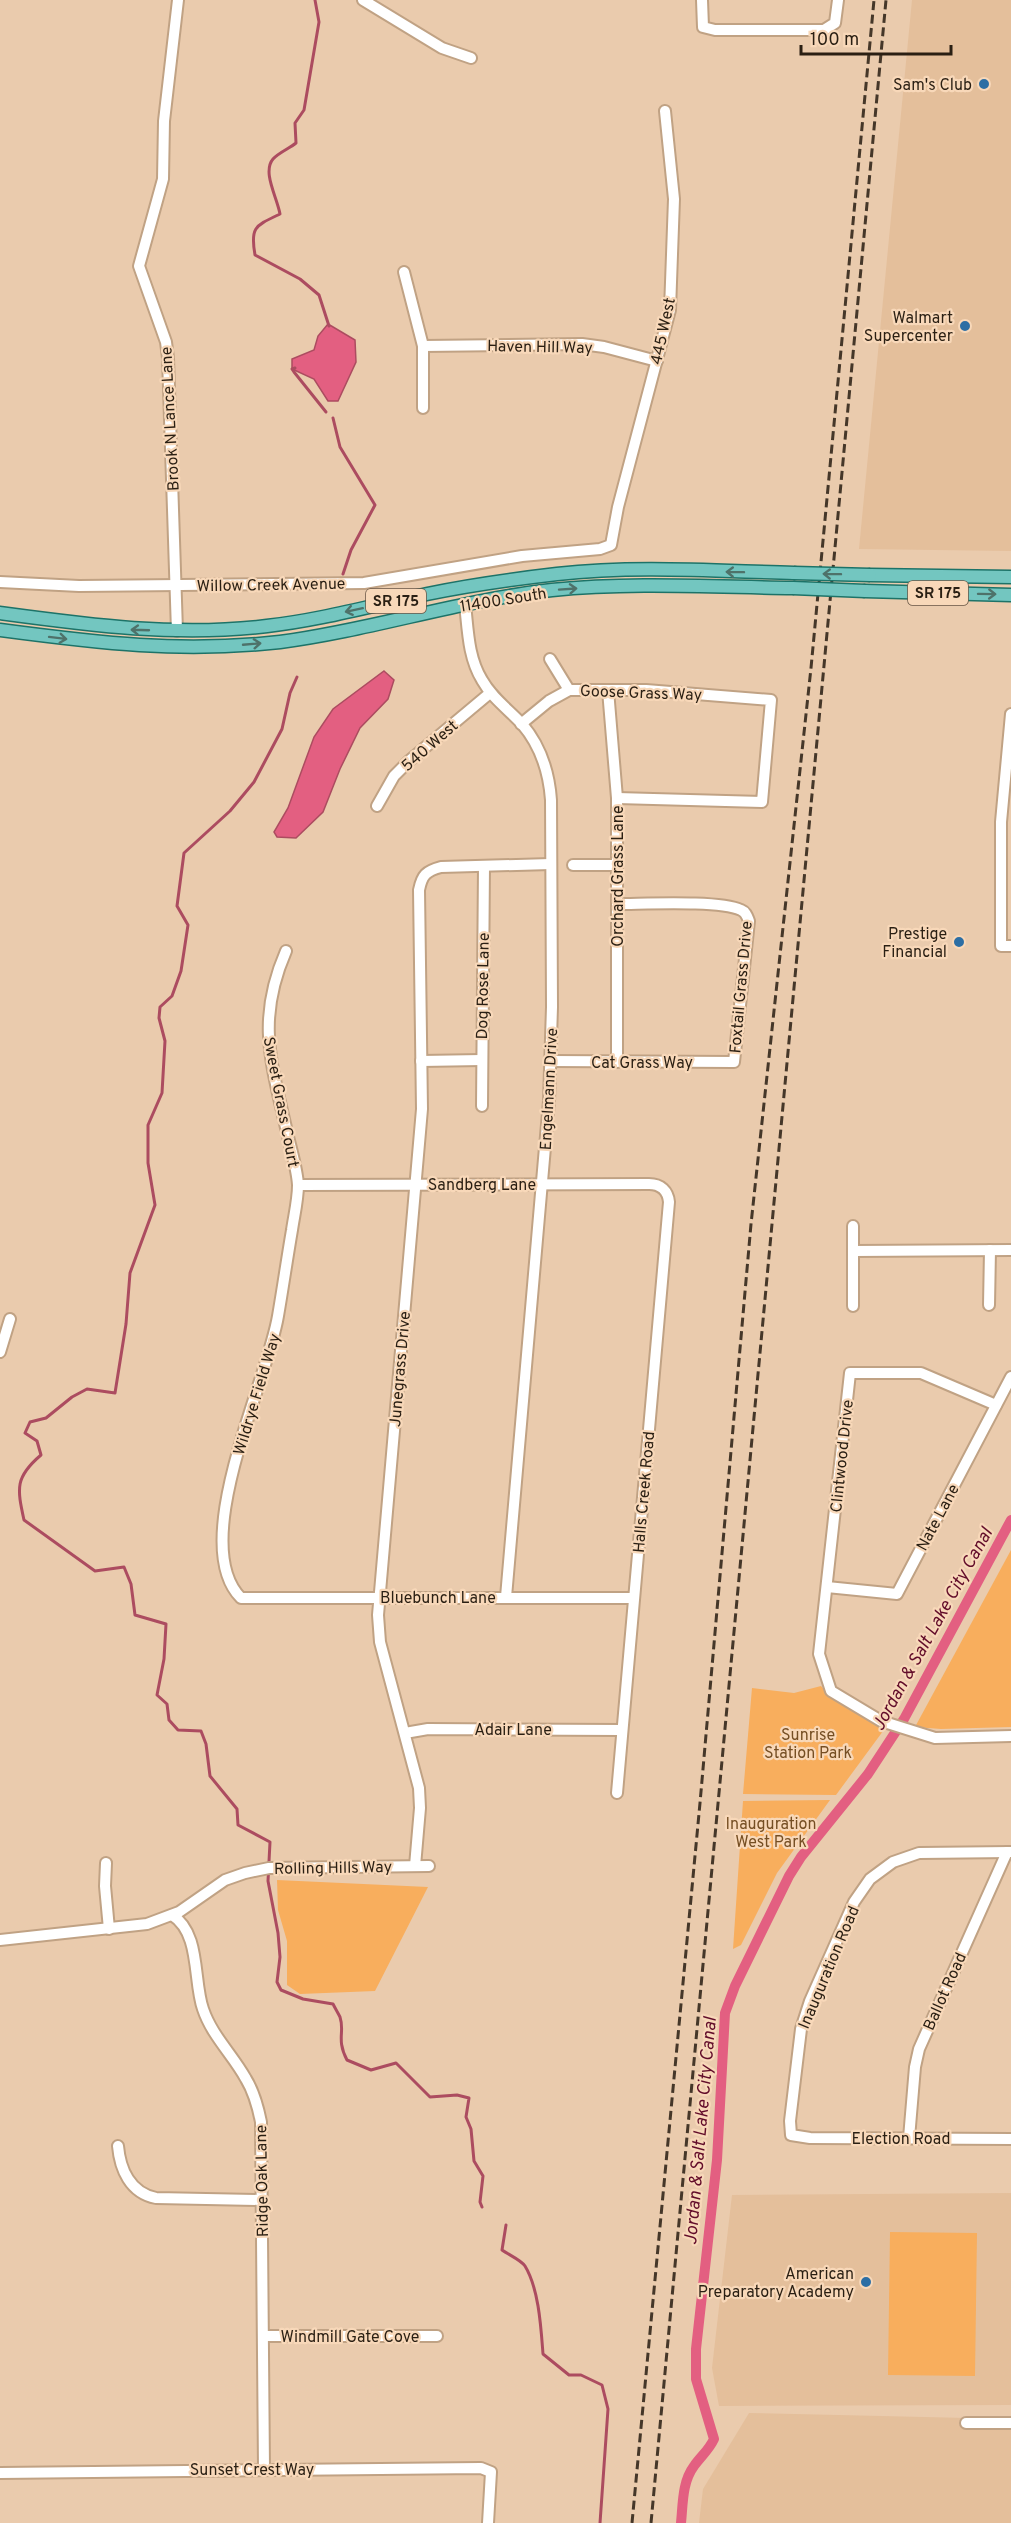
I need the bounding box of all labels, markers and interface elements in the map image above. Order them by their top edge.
scale bar [801,18,951,56]
text: 100 m [810,29,859,52]
place label: Sam's Club [893,76,972,96]
marker: Sam's Club [977,77,991,91]
street label: 445 West [647,296,681,367]
place label: Walmart Supercenter [864,309,953,347]
marker: Walmart Supercenter [958,319,972,333]
street label: Haven Hill Way [487,337,593,359]
street label: Brook N Lance Lane [157,346,185,492]
one-way arrow [726,566,746,578]
one-way arrow [822,568,842,580]
street label: Willow Creek Avenue [197,575,346,597]
road number: SR 175 [908,581,968,605]
one-way arrow [558,583,578,594]
street label: 11400 South [458,584,548,618]
one-way arrow [976,588,996,600]
road number: SR 175 [366,589,426,613]
one-way arrow [345,604,364,616]
one-way arrow [131,624,151,635]
one-way arrow [48,633,67,644]
one-way arrow [242,638,262,649]
street label: Goose Grass Way [579,682,702,706]
street label: 540 West [398,716,463,777]
street label: Orchard Grass Lane [609,805,629,947]
street label: Foxtail Grass Drive [726,920,758,1054]
place label: Prestige Financial [882,925,947,963]
street label: Dog Rose Lane [473,932,495,1040]
marker: Prestige Financial [952,935,966,949]
street label: Engelmann Drive [537,1027,563,1151]
street label: Sweet Grass Court [258,1035,302,1169]
street label: Cat Grass Way [591,1054,693,1074]
street label: Sandberg Lane [428,1176,536,1196]
street label: Junegrass Drive [386,1310,416,1428]
street label: Wildrye Field Way [230,1331,286,1458]
street label: Clintwood Drive [827,1399,859,1514]
street label: Halls Creek Road [630,1431,660,1554]
street label: Nate Lane [913,1481,965,1555]
water label: Jordan & Salt Lake City Canal [868,1523,999,1735]
street label: Bluebunch Lane [380,1589,496,1609]
street label: Adair Lane [474,1721,552,1741]
park label: Sunrise Station Park [764,1726,852,1764]
park label: Inauguration West Park [726,1815,816,1853]
street label: Rolling Hills Way [274,1858,392,1880]
street label: Inauguration Road [795,1903,865,2032]
street label: Ballot Road [920,1950,972,2034]
water label: Jordan & Salt Lake City Canal [680,2015,723,2246]
street label: Ridge Oak Lane [252,2125,274,2237]
street label: Election Road [852,2130,950,2150]
place label: American Preparatory Academy [698,2265,854,2303]
marker: American Preparatory Academy [859,2275,873,2289]
street label: Windmill Gate Cove [281,2328,419,2348]
street label: Sunset Crest Way [190,2461,314,2481]

